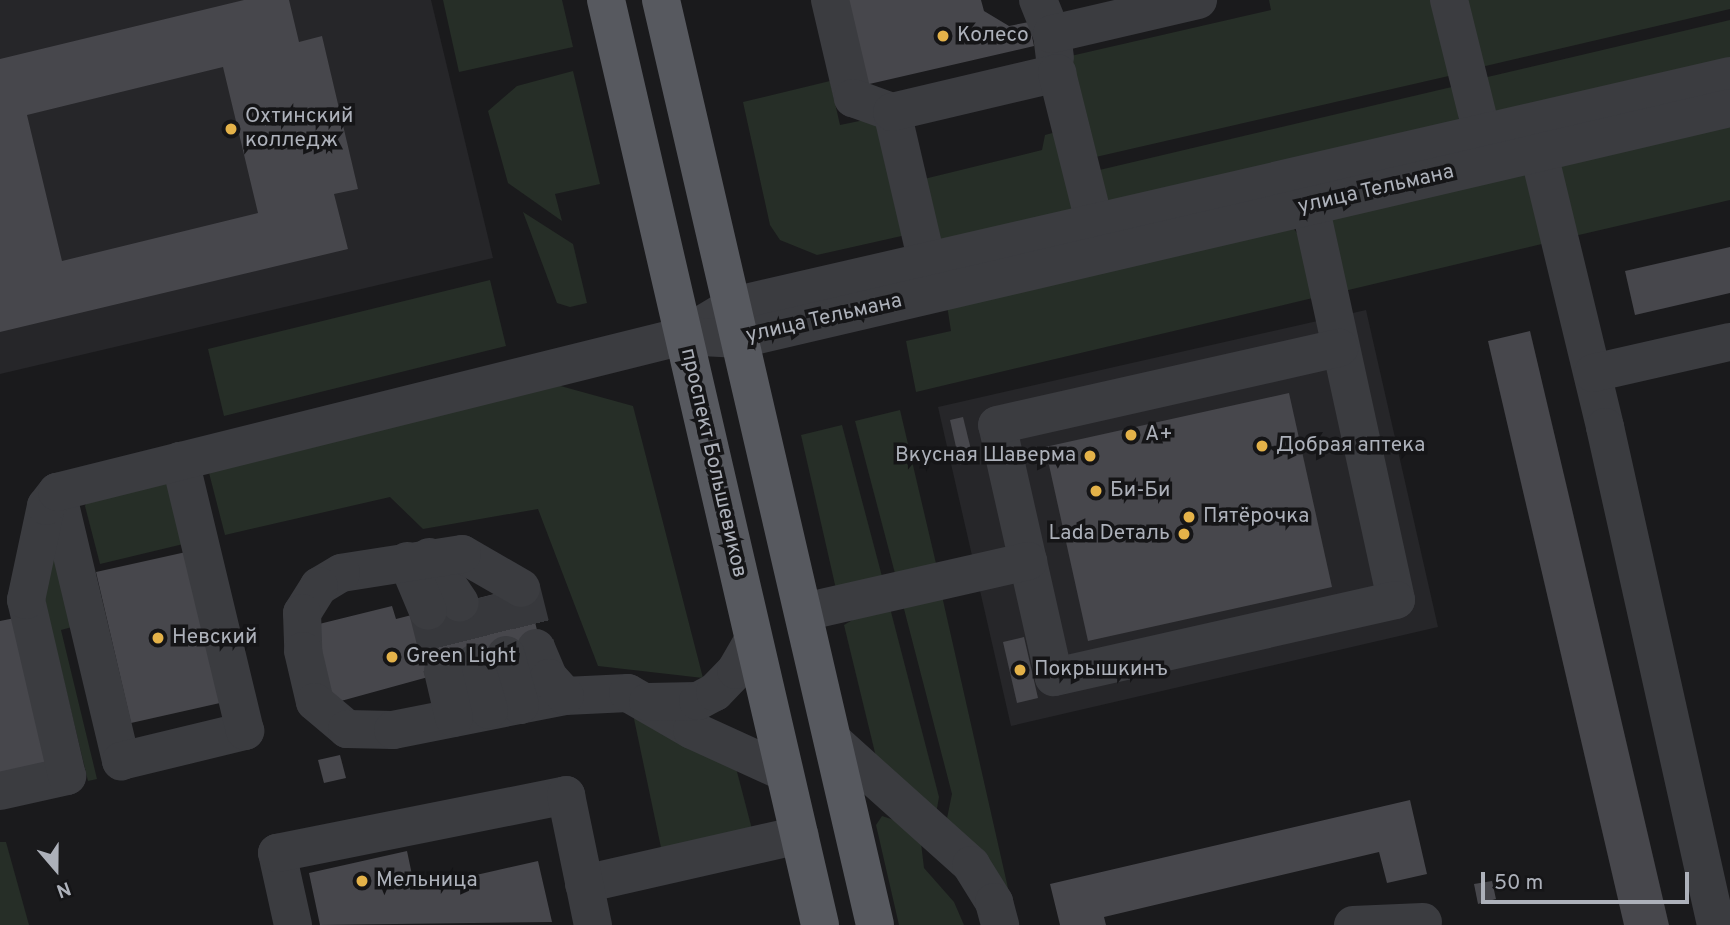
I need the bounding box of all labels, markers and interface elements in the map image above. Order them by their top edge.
place label: Колесо [957,23,1029,49]
marker: Колесо [935,28,951,44]
place label: Охтинский колледж [245,104,353,154]
marker: Охтинский колледж [223,121,239,137]
street label: улица Тельмана [1295,160,1457,220]
street label: улица Тельмана [743,289,905,349]
street label: проспект Большевиков [674,346,752,580]
place label: А+ [1145,422,1173,448]
marker: А+ [1123,427,1139,443]
place label: Добрая аптека [1276,433,1425,459]
marker: Добрая аптека [1254,438,1270,454]
place label: Вкусная Шаверма [895,443,1076,469]
marker: Вкусная Шаверма [1082,448,1098,464]
place label: Би-Би [1110,478,1170,504]
marker: Би-Би [1088,483,1104,499]
place label: Пятёрочка [1203,504,1309,530]
marker: Пятёрочка [1181,509,1197,525]
place label: Lada Dеталь [1049,521,1170,547]
marker: Lada Dеталь [1176,526,1192,542]
place label: Невский [172,625,257,651]
marker: Невский [150,630,166,646]
place label: Green Light [406,644,516,670]
marker: Green Light [384,649,400,665]
place label: Покрышкинъ [1034,657,1168,683]
marker: Покрышкинъ [1012,662,1028,678]
north arrow [21,834,91,904]
scale bar [1485,858,1693,902]
place label: Мельница [376,868,477,894]
text: 50 m [1494,870,1543,897]
marker: Мельница [354,873,370,889]
text: N [53,875,74,902]

